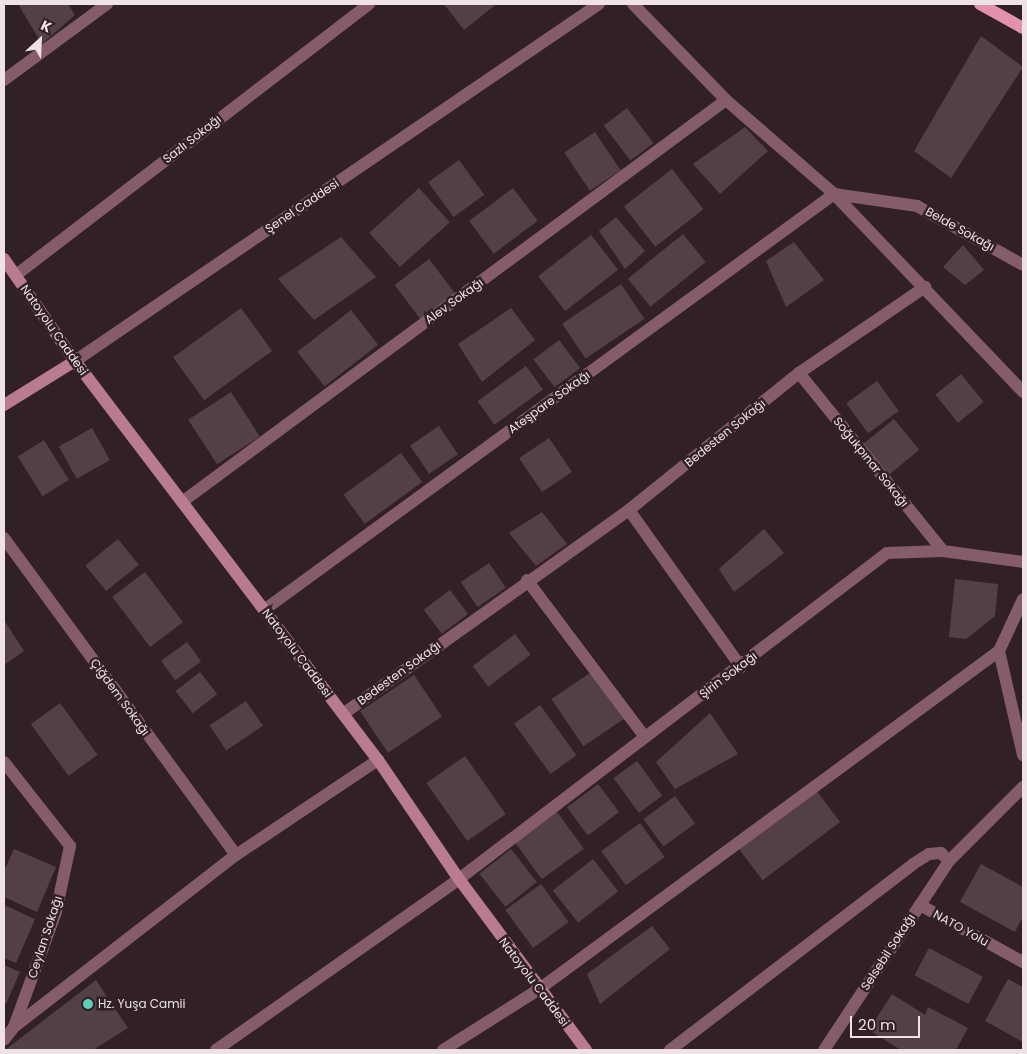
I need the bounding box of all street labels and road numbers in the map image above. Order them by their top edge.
street label: Sazlı Sokağı [160,112,224,166]
street label: Şenel Caddesi [262,176,342,236]
street label: Belde Sokağı [923,204,997,254]
street label: Alev Sokağı [422,275,486,327]
street label: Natoyolu Caddesi [17,282,91,378]
street label: Ateşpare Sokağı [505,367,593,437]
street label: Bedesten Sokağı [682,396,768,470]
street label: Soğukpınar Sokağı [830,414,912,510]
street label: Natoyolu Caddesi [259,606,335,700]
street label: Bedesten Sokağı [355,638,443,708]
street label: Şirin Sokağı [696,649,760,701]
street label: Çiğdem Sokağı [87,656,153,738]
street label: Ceylan Sokağı [25,894,65,980]
street label: NATO Yolu [931,907,991,949]
street label: Selsebil Sokağı [858,911,918,993]
street label: Natoyolu Caddesi [496,935,572,1029]

